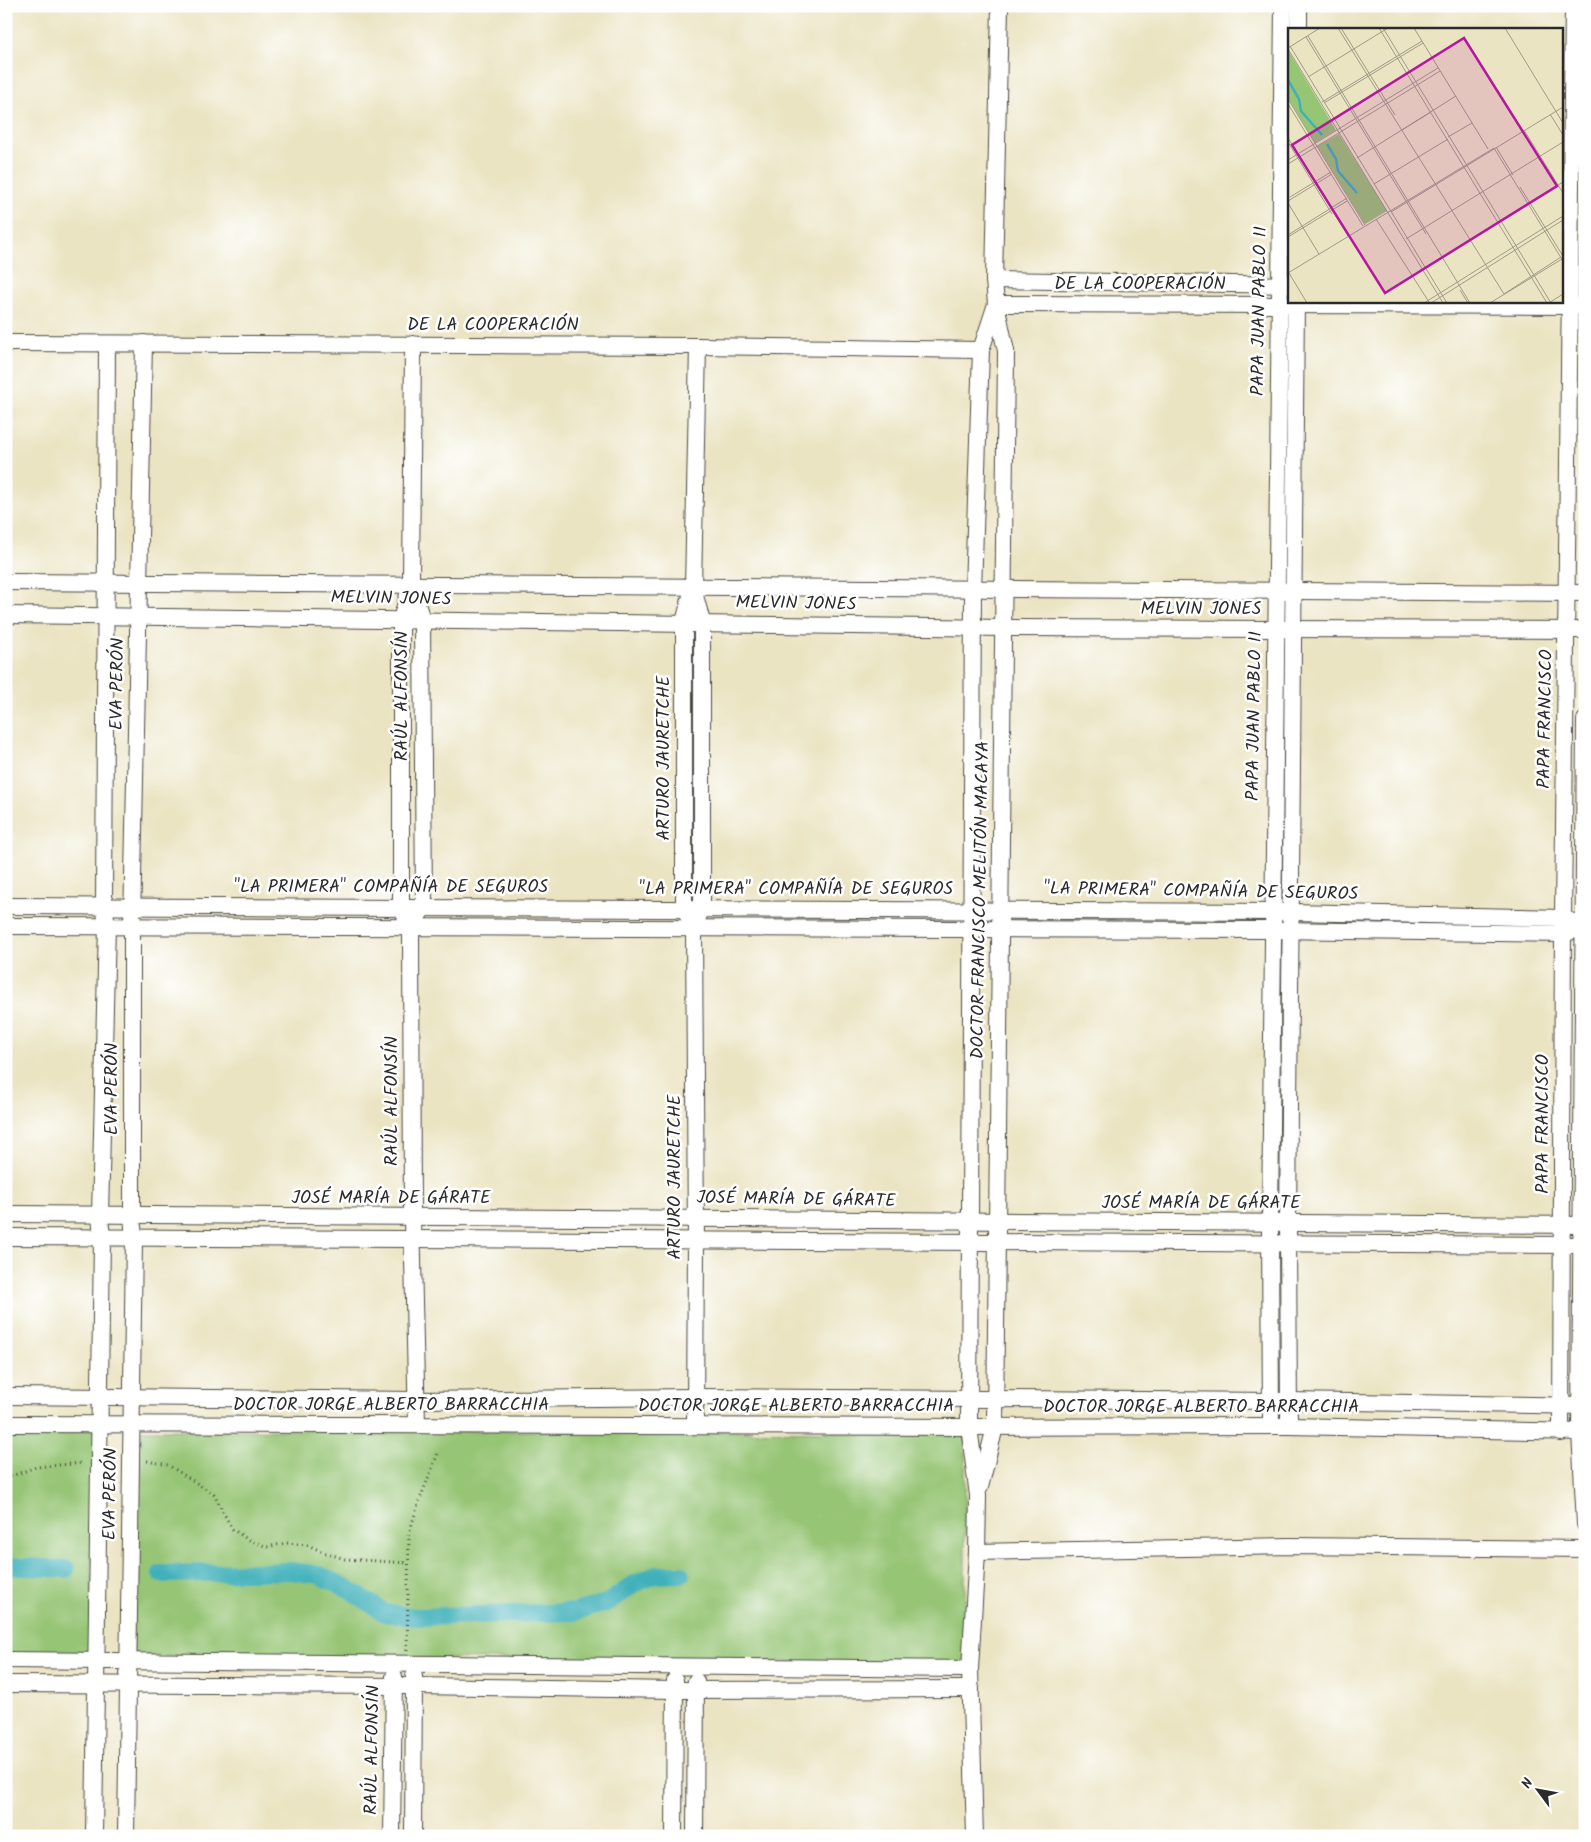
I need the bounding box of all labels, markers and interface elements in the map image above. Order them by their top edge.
inset map [1288,28,1564,302]
street label: PAPA JUAN PABLO II [1244,226,1276,396]
street label: DE LA COOPERACIÓN [1054,270,1226,299]
street label: DE LA COOPERACIÓN [407,311,579,340]
street label: MELVIN JONES [330,583,452,615]
street label: MELVIN JONES [735,588,857,620]
street label: MELVIN JONES [1141,595,1262,624]
street label: RAÚL ALFONSÍN [388,631,417,761]
street label: PAPA JUAN PABLO II [1239,631,1271,801]
street label: EVA PERÓN [103,638,133,730]
street label: PAPA FRANCISCO [1530,649,1562,789]
street label: ARTURO JAURETCHE [650,675,679,840]
street label: DOCTOR FRANCISCO MELITÓN MACAYA [964,741,998,1059]
street label: "LA PRIMERA" COMPAÑÍA DE SEGUROS [234,873,549,902]
street label: "LA PRIMERA" COMPAÑÍA DE SEGUROS [639,875,954,904]
street label: "LA PRIMERA" COMPAÑÍA DE SEGUROS [1044,875,1359,909]
street label: RAÚL ALFONSÍN [378,1036,407,1166]
street label: EVA PERÓN [98,1043,127,1135]
street label: PAPA FRANCISCO [1529,1054,1558,1194]
street label: ARTURO JAURETCHE [661,1094,690,1259]
street label: JOSÉ MARÍA DE GÁRATE [291,1184,491,1213]
street label: JOSÉ MARÍA DE GÁRATE [696,1184,896,1216]
street label: JOSÉ MARÍA DE GÁRATE [1101,1189,1301,1218]
street label: DOCTOR JORGE ALBERTO BARRACCHIA [233,1391,549,1420]
street label: DOCTOR JORGE ALBERTO BARRACCHIA [638,1392,954,1421]
street label: DOCTOR JORGE ALBERTO BARRACCHIA [1043,1393,1359,1422]
street label: EVA PERÓN [96,1448,126,1540]
street label: RAÚL ALFONSÍN [357,1685,389,1815]
north arrow [1514,1764,1564,1814]
text: N [1516,1774,1540,1793]

